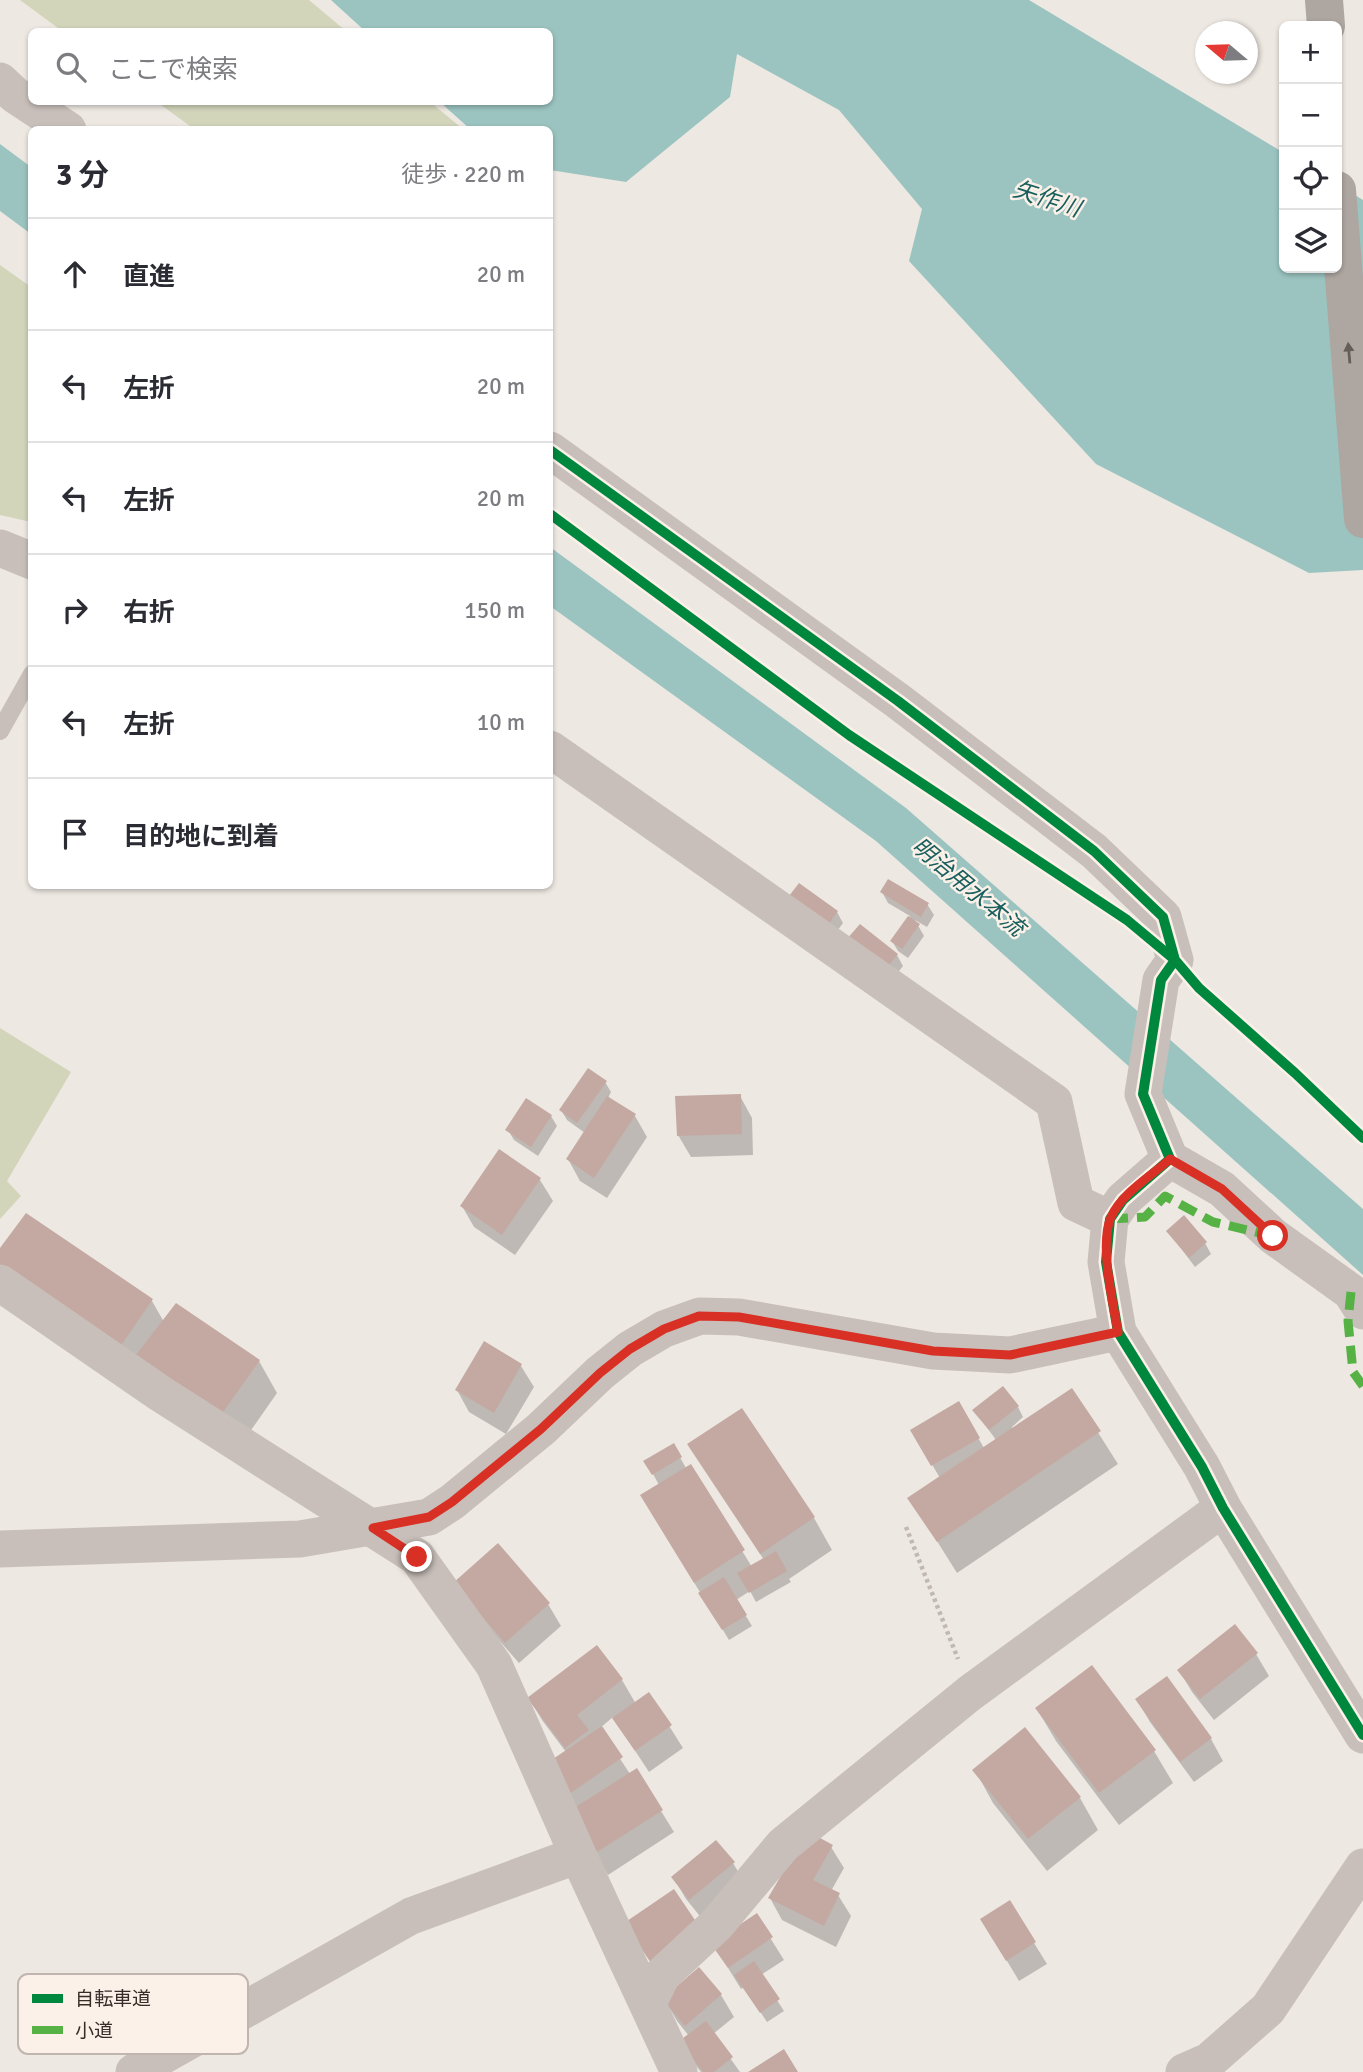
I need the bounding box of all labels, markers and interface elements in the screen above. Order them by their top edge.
north arrow [1195,21,1258,84]
map controls [1279,21,1342,273]
button: + [1279,21,1342,84]
search box [28,28,553,105]
icon: search [52,48,90,86]
text: ここで検索 [108,54,238,86]
button: − [1279,84,1342,147]
button: locate [1279,147,1342,210]
text: 3 分 [56,157,109,194]
text: 徒歩 · 220 m [401,160,525,189]
water label: 矢作川 [1010,175,1087,224]
button: layers [1279,210,1342,273]
icon: ahead [56,255,94,293]
text: 20 m [477,260,525,289]
text: 直進 [123,261,175,293]
one-way arrow [1343,342,1354,364]
icon: left [56,367,94,405]
text: 20 m [477,372,525,401]
text: 左折 [123,373,175,405]
icon: left [56,479,94,517]
text: 20 m [477,484,525,513]
text: 左折 [123,485,175,517]
icon: right [56,591,94,629]
text: 150 m [464,596,525,625]
text: 右折 [123,597,175,629]
icon: left [56,703,94,741]
text: 10 m [477,708,525,737]
text: 左折 [123,709,175,741]
icon: arrive [56,815,94,853]
text: 目的地に到着 [123,821,279,853]
water label: 明治用水本流 [906,832,1032,944]
route start [1257,1220,1288,1251]
route end [401,1541,432,1572]
legend [18,1974,248,2054]
text: 自転車道 [75,1987,151,2011]
text: 小道 [75,2019,113,2043]

